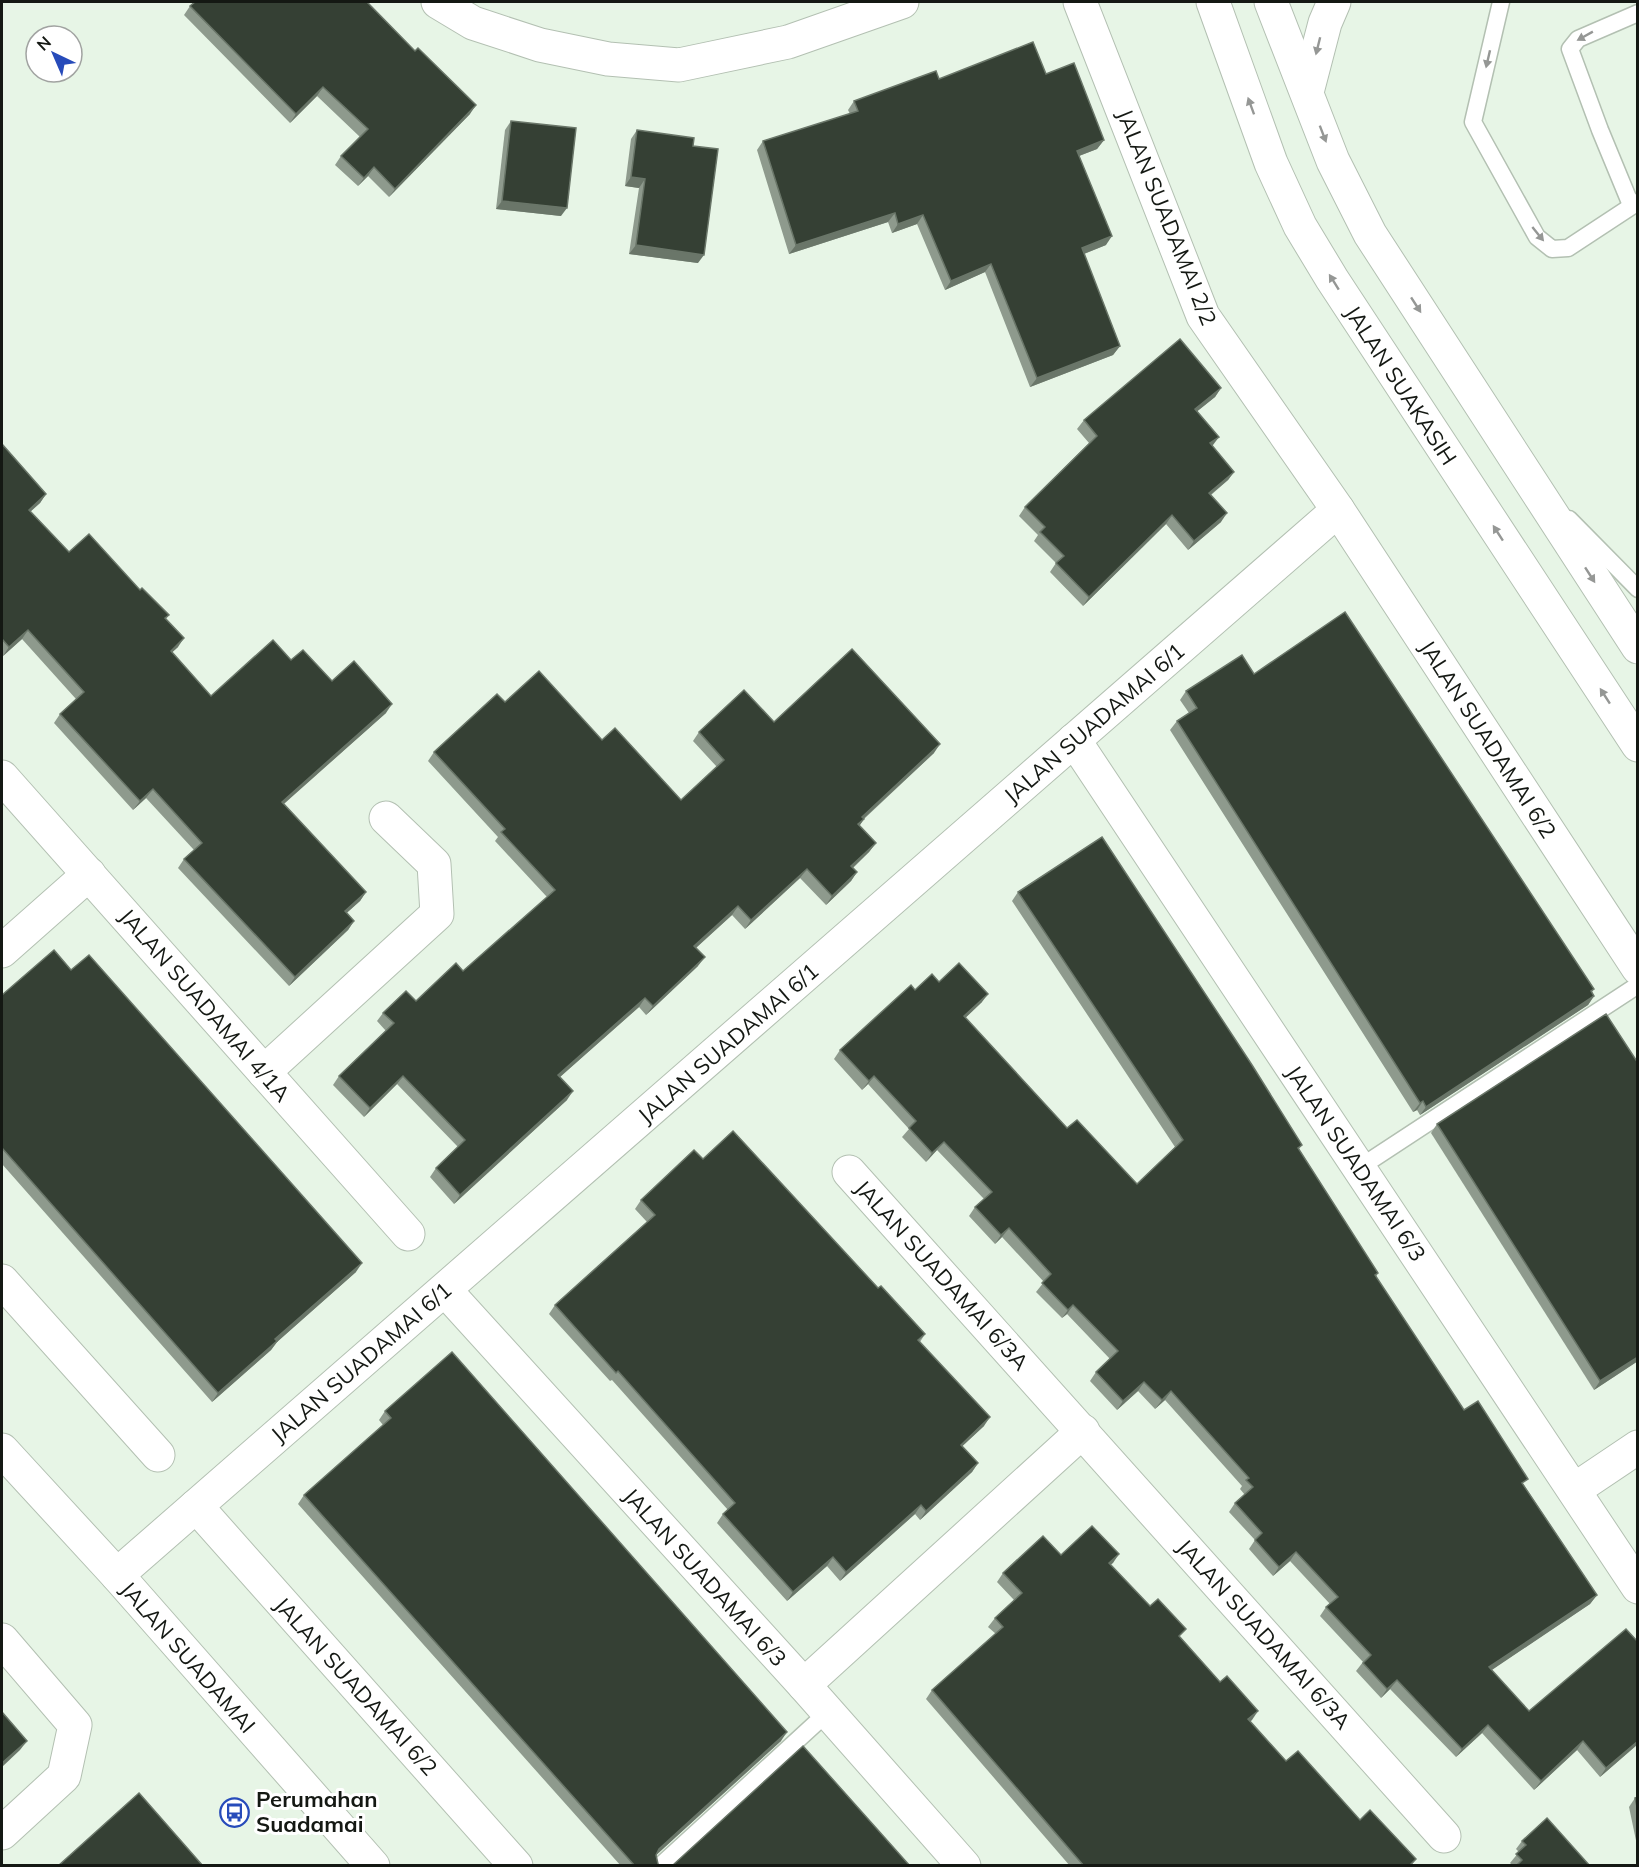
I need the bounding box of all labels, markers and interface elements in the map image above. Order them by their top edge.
north arrow [24,24,84,84]
one-way arrow [1576,31,1593,41]
text: N [32,32,55,55]
one-way arrow [1313,37,1323,56]
one-way arrow [1482,49,1492,68]
one-way arrow [1245,97,1255,115]
street label: JALAN SUADAMAI 2/2 [1111,105,1223,329]
one-way arrow [1319,125,1328,143]
one-way arrow [1531,226,1544,242]
one-way arrow [1328,274,1339,290]
one-way arrow [1410,297,1421,313]
street label: JALAN SUAKASIH [1339,300,1463,470]
one-way arrow [1493,525,1504,541]
one-way arrow [1584,566,1596,582]
street label: JALAN SUADAMAI 6/2 [1413,635,1563,843]
street label: JALAN SUADAMAI 6/1 [998,637,1190,809]
one-way arrow [1600,688,1611,704]
street label: JALAN SUADAMAI 4/1A [113,903,297,1107]
street label: JALAN SUADAMAI 6/1 [632,957,824,1129]
street label: JALAN SUADAMAI 6/3 [1280,1060,1432,1266]
street label: JALAN SUADAMAI 6/3A [849,1174,1035,1376]
street label: JALAN SUADAMAI 6/1 [265,1276,457,1448]
street label: JALAN SUADAMAI 6/3 [617,1482,793,1672]
street label: JALAN SUADAMAI 6/3A [1171,1533,1357,1735]
street label: JALAN SUADAMAI [114,1575,262,1739]
street label: JALAN SUADAMAI 6/2 [268,1591,444,1781]
place label: Perumahan Suadamai [256,1785,378,1838]
bus stop icon: Perumahan Suadamai [219,1796,251,1828]

